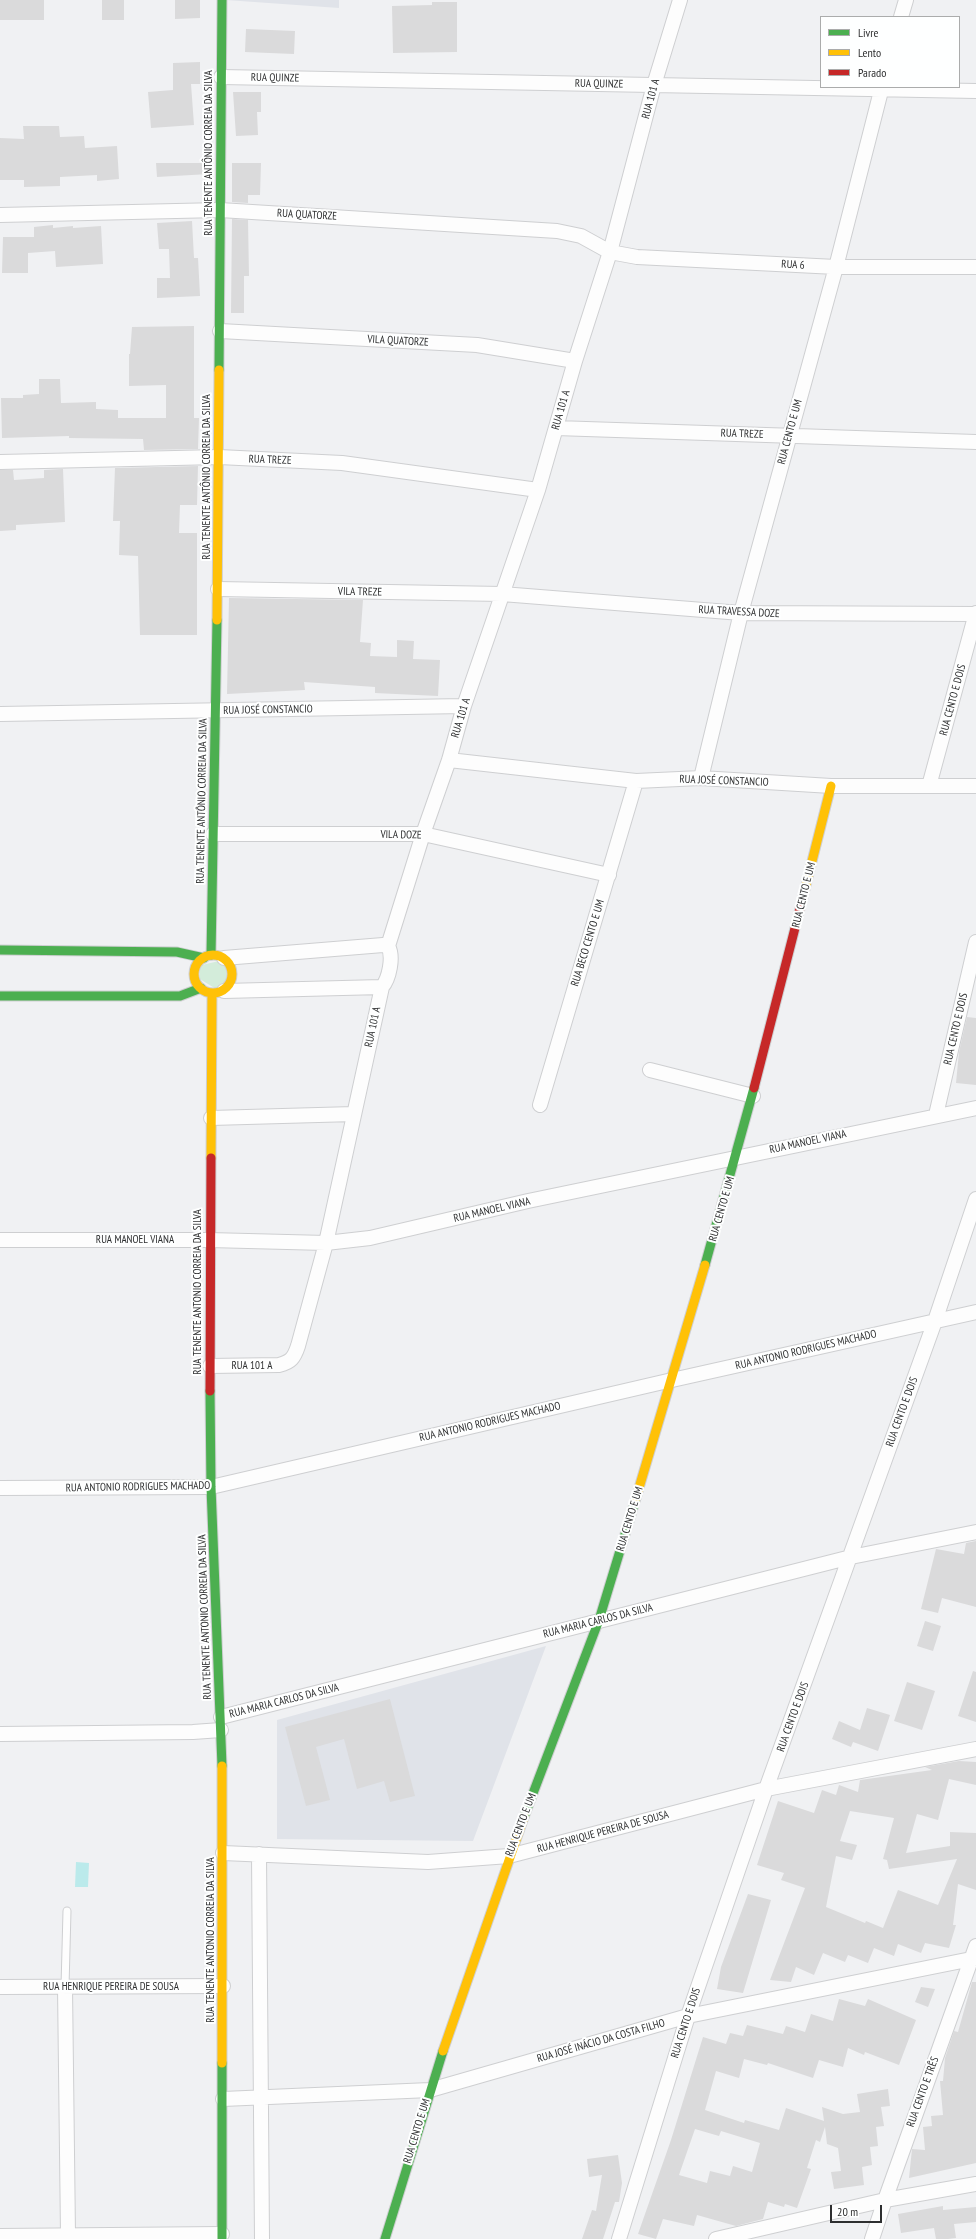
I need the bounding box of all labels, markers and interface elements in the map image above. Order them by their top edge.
legend [820,16,960,88]
text: Livre [858,25,878,40]
text: Lento [858,45,881,60]
text: Parado [858,65,886,80]
street label: RUA TENENTE ANTÔNIO CORREIA DA SILVA [202,70,216,236]
street label: RUA QUINZE [251,71,299,85]
street label: RUA QUINZE [575,77,623,91]
street label: RUA 101 A [639,78,663,120]
street label: RUA QUATORZE [277,207,337,223]
street label: RUA 6 [781,258,805,272]
street label: VILA QUATORZE [367,333,429,349]
street label: RUA 101 A [549,389,573,431]
street label: RUA TENENTE ANTÔNIO CORREIA DA SILVA [200,394,214,560]
street label: RUA CENTO E UM [775,398,805,466]
street label: RUA TREZE [720,427,764,441]
street label: RUA TREZE [248,453,292,467]
street label: VILA TREZE [338,585,382,599]
street label: RUA TRAVESSA DOZE [698,603,780,621]
street label: RUA CENTO E DOIS [937,663,969,737]
street label: RUA 101 A [449,696,473,740]
street label: RUA JOSÉ CONSTANCIO [223,703,313,717]
street label: RUA TENENTE ANTÔNIO CORREIA DA SILVA [194,718,210,884]
street label: RUA JOSÉ CONSTANCIO [679,773,769,789]
street label: VILA DOZE [380,828,422,842]
street label: RUA CENTO E UM [790,861,818,929]
street label: RUA BECO CENTO E UM [569,898,607,988]
street label: RUA CENTO E DOIS [941,992,971,1066]
street label: RUA 101 A [362,1006,384,1048]
street label: RUA MANOEL VIANA [768,1127,848,1157]
street label: RUA CENTO E UM [706,1175,738,1243]
street label: RUA MANOEL VIANA [452,1195,532,1225]
street label: RUA TENENTE ANTONIO CORREIA DA SILVA [191,1209,205,1375]
street label: RUA MANOEL VIANA [96,1233,174,1247]
street label: RUA ANTONIO RODRIGUES MACHADO [734,1327,878,1373]
street label: RUA 101 A [232,1359,272,1373]
street label: RUA CENTO E DOIS [883,1375,921,1449]
street label: RUA ANTONIO RODRIGUES MACHADO [418,1399,562,1445]
street label: RUA ANTONIO RODRIGUES MACHADO [66,1479,210,1495]
street label: RUA CENTO E UM [614,1485,646,1553]
street label: RUA TENENTE ANTONIO CORREIA DA SILVA [196,1534,214,1700]
street label: RUA MARIA CARLOS DA SILVA [542,1601,654,1641]
street label: RUA CENTO E DOIS [774,1680,812,1754]
street label: RUA MARIA CARLOS DA SILVA [228,1681,340,1721]
street label: RUA CENTO E UM [503,1791,539,1859]
street label: RUA HENRIQUE PEREIRA DE SOUSA [536,1808,670,1856]
street label: RUA TENENTE ANTONIO CORREIA DA SILVA [204,1857,218,2023]
street label: RUA HENRIQUE PEREIRA DE SOUSA [43,1980,179,1994]
street label: RUA CENTO E DOIS [668,1986,704,2060]
street label: RUA JOSÉ INÁCIO DA COSTA FILHO [535,2016,667,2066]
street label: RUA CENTO E TRÊS [904,2055,942,2129]
street label: RUA CENTO E UM [401,2097,433,2165]
scale bar [832,2197,884,2223]
text: 20 m [837,2204,858,2219]

